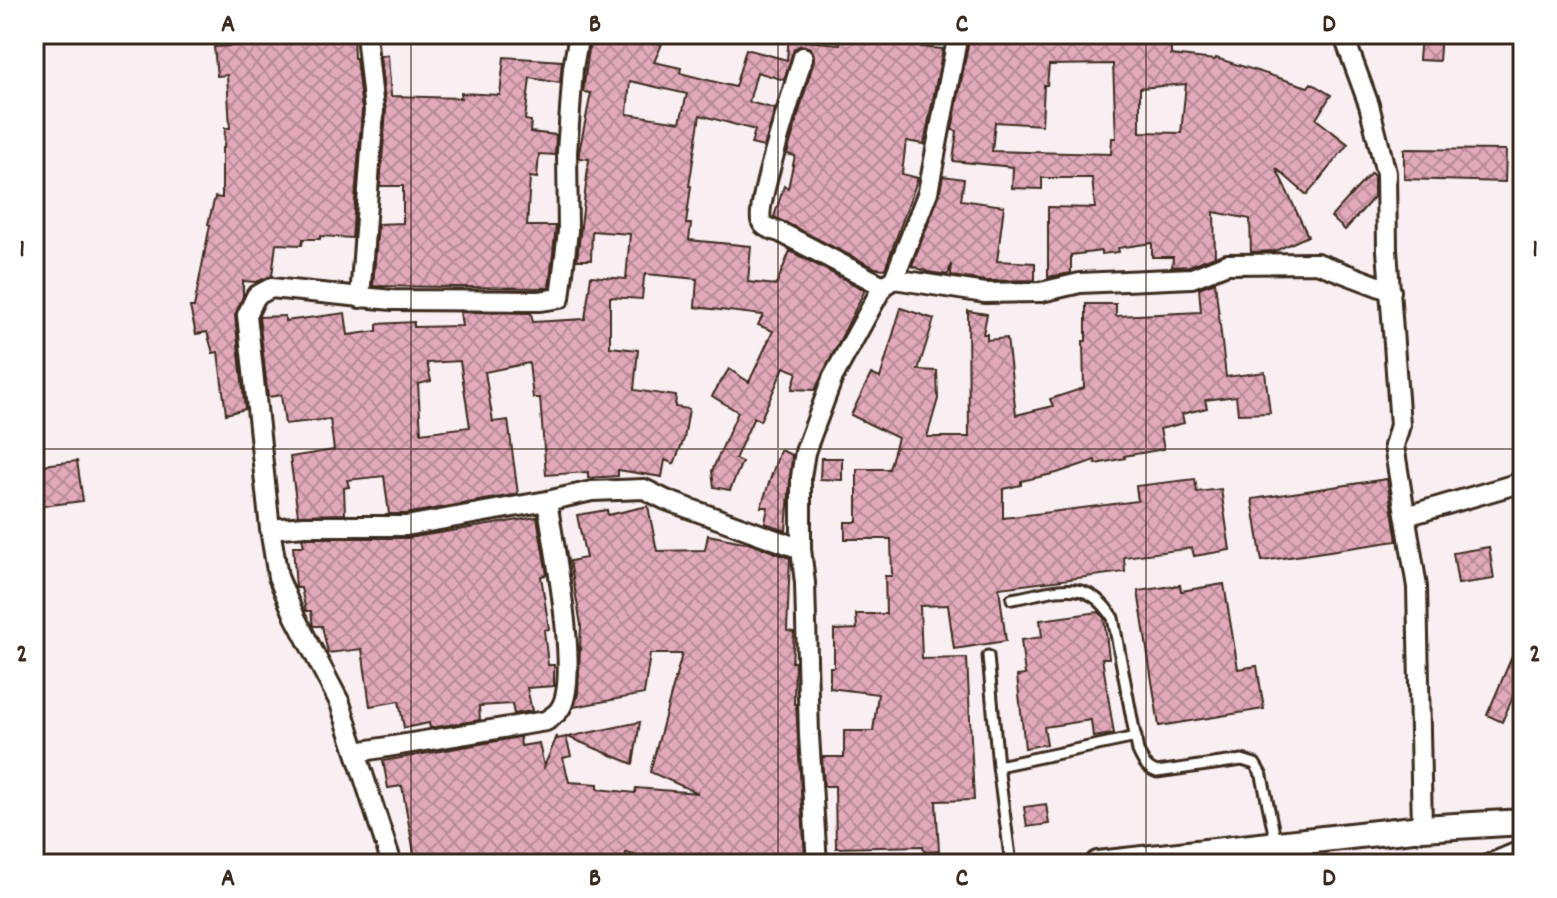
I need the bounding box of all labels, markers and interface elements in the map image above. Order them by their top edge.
text: A [221,7,235,44]
text: B [589,7,601,44]
text: C [956,7,969,44]
text: D [1322,7,1336,44]
text: 1 [19,232,25,269]
text: 1 [1532,232,1538,269]
text: 2 [16,637,28,674]
text: 2 [1529,637,1541,674]
text: A [221,861,235,898]
text: B [589,861,601,898]
text: C [956,861,969,898]
text: D [1322,861,1336,898]

